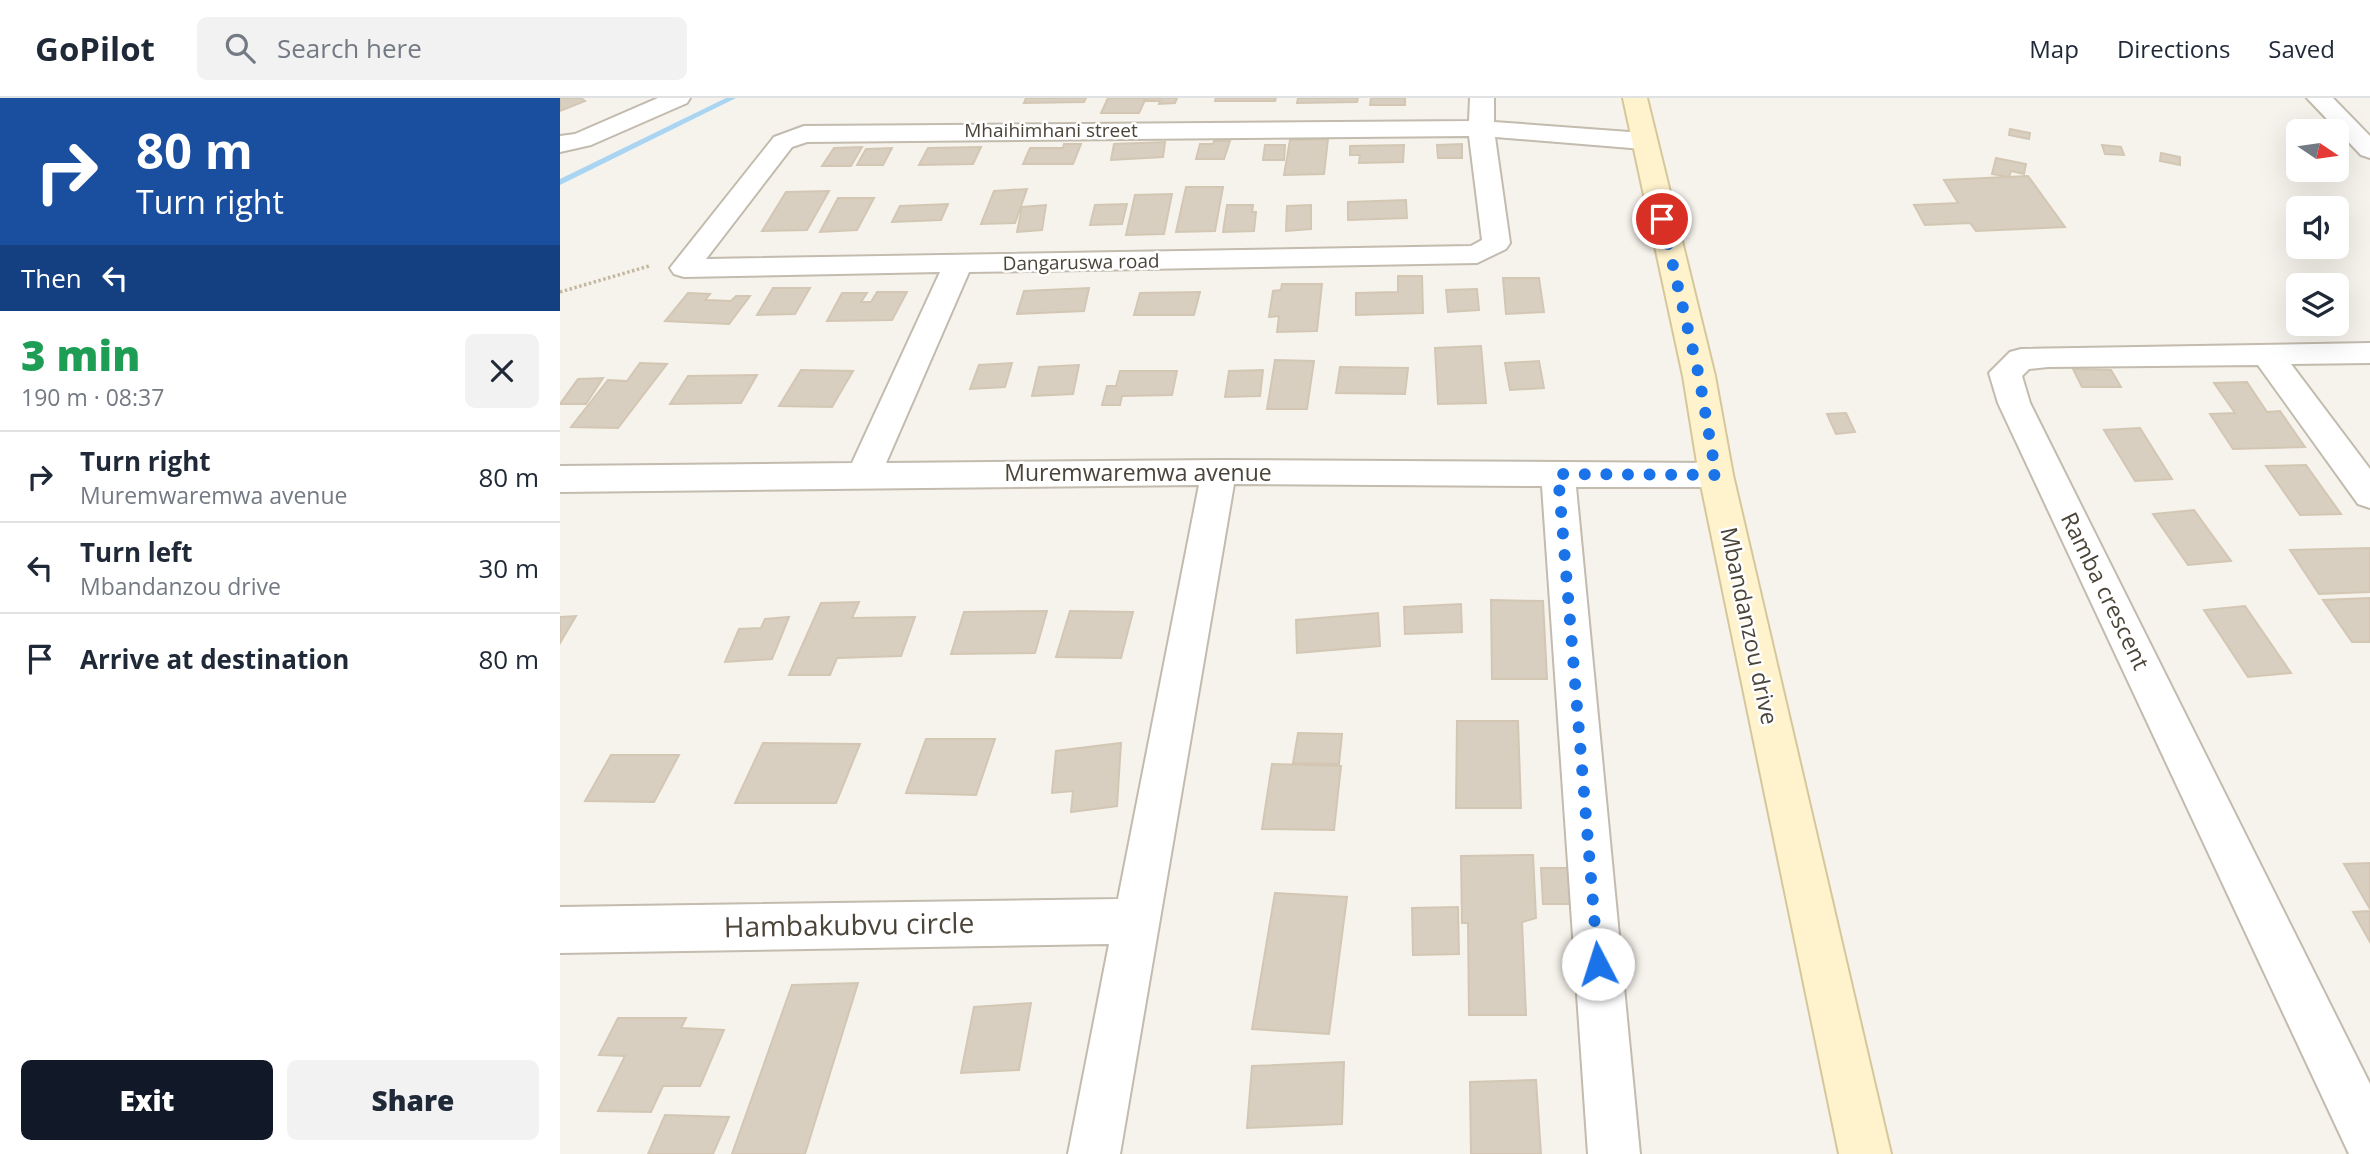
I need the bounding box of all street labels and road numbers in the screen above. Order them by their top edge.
street label: Mhaihimhani street [964,117,1138,143]
street label: Dangaruswa road [1002,248,1160,276]
street label: Muremwaremwa avenue [1004,456,1272,488]
street label: Ramba crescent [2054,506,2158,675]
street label: Mbandanzou drive [1713,524,1787,727]
street label: Hambakubvu circle [723,903,974,945]

